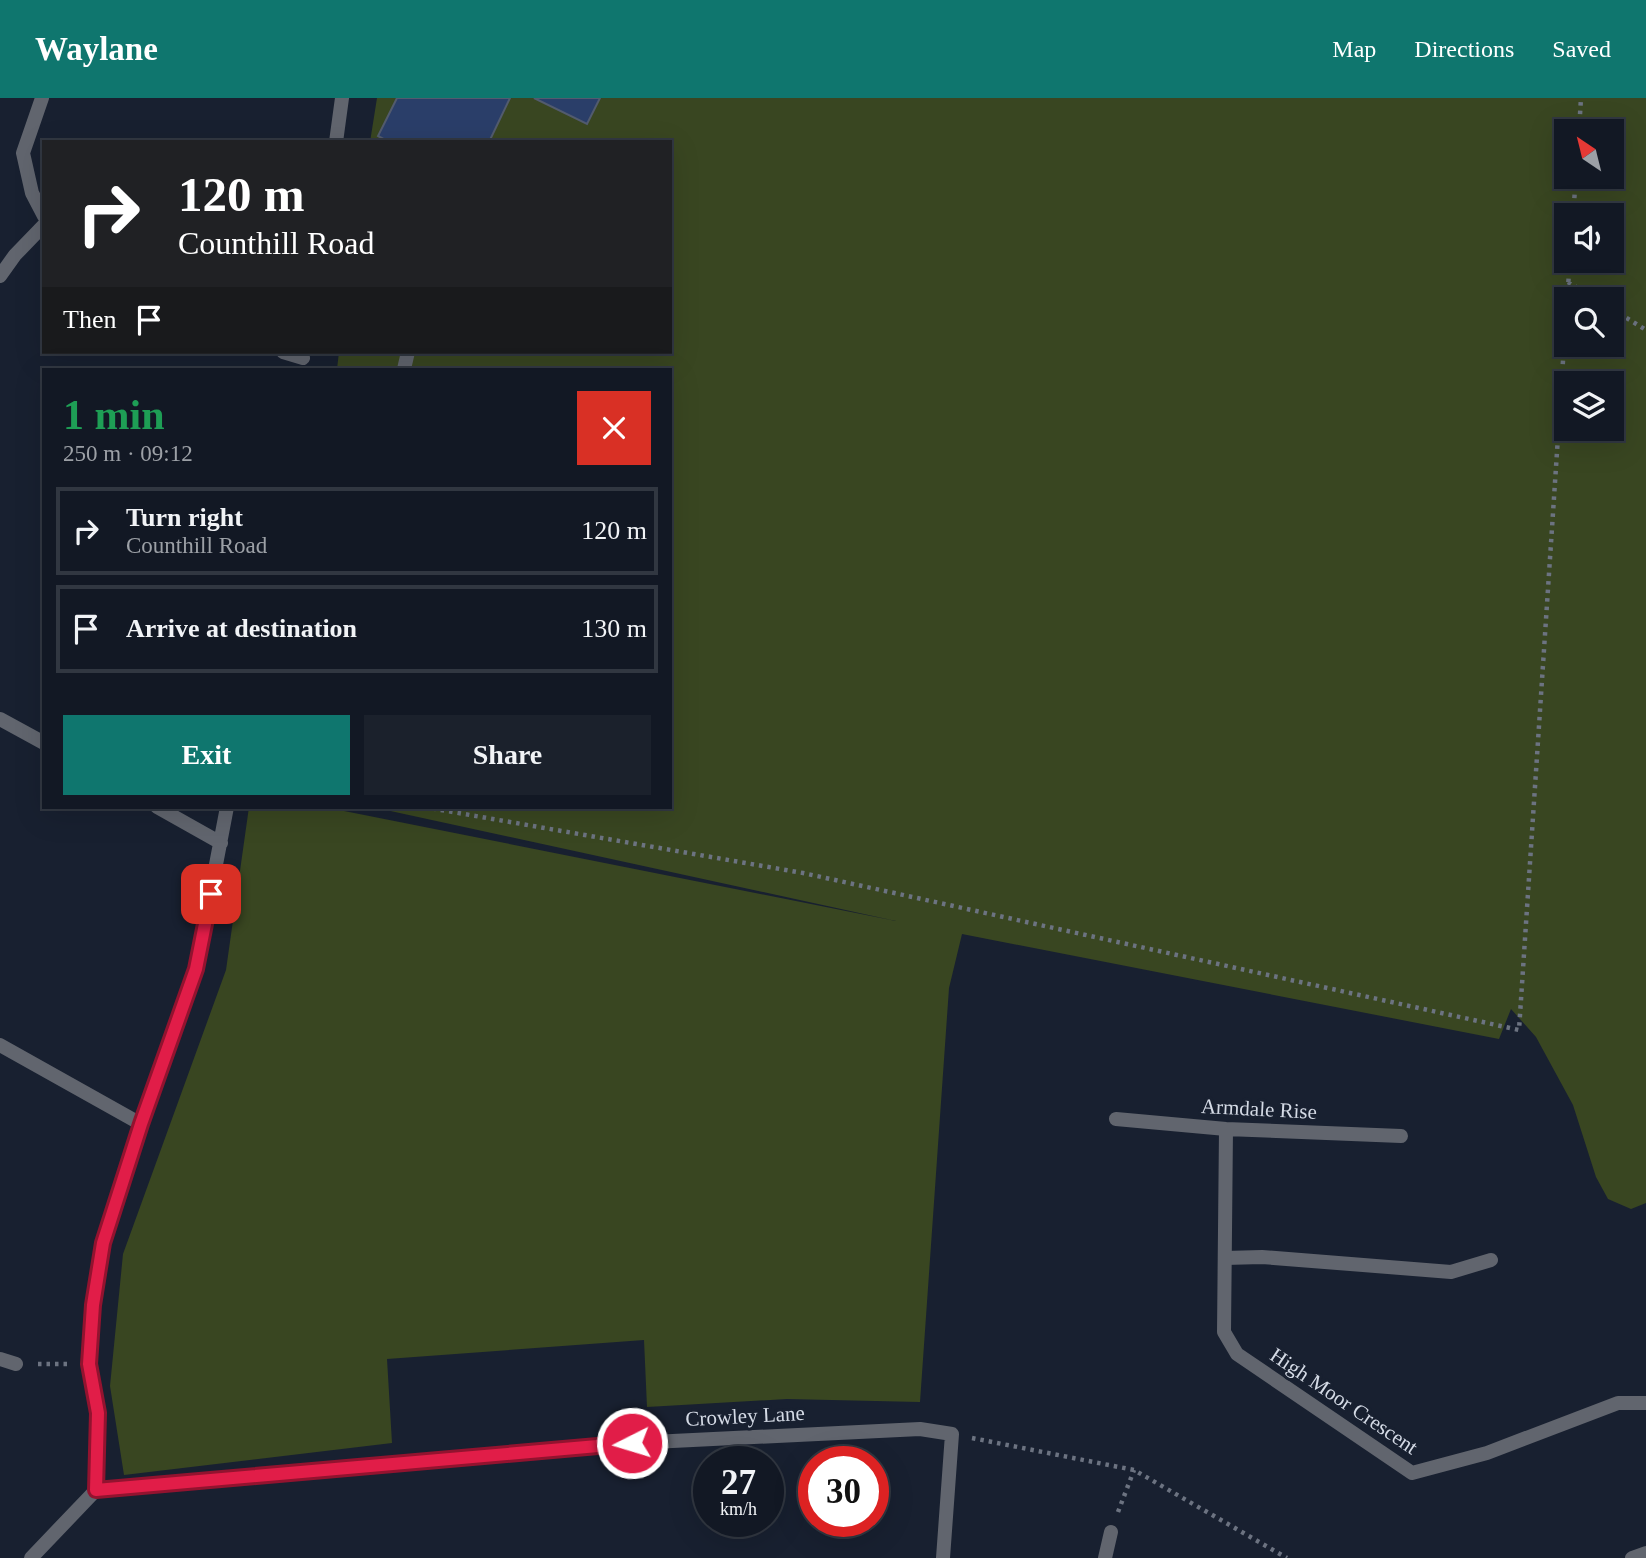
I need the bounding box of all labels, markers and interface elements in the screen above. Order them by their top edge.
text: Waylane [35,31,158,67]
text: Map [1332,36,1376,62]
text: Directions [1414,36,1514,62]
text: Saved [1552,36,1611,62]
north arrow [1554,119,1624,189]
map controls [1554,119,1624,441]
text: 120 m [178,167,305,222]
icon: right [63,168,154,259]
button: sound [1554,203,1624,273]
text: Counthill Road [178,225,374,261]
button: search [1554,287,1624,357]
icon: arrive [130,301,168,339]
text: Then [63,305,116,334]
button: layers [1554,371,1624,441]
button: close [577,391,651,465]
text: 1 min [63,392,165,438]
text: 250 m · 09:12 [63,441,193,466]
text: Turn right [126,503,243,532]
icon: right [67,512,105,550]
text: 120 m [581,516,647,545]
text: Counthill Road [126,533,267,558]
icon: arrive [67,610,105,648]
text: Arrive at destination [126,614,357,643]
text: 130 m [581,614,647,643]
button: Exit [63,715,350,795]
button: Share [364,715,651,795]
pin [181,864,241,924]
icon: arrive [192,875,230,913]
street label: Armdale Rise [1200,1094,1318,1124]
street label: High Moor Crescent [1266,1343,1422,1459]
street label: Crowley Lane [685,1401,805,1431]
position arrow [595,1406,669,1480]
speed limit sign: 30 [798,1446,889,1537]
text: 27 [721,1463,756,1502]
text: km/h [720,1499,757,1519]

